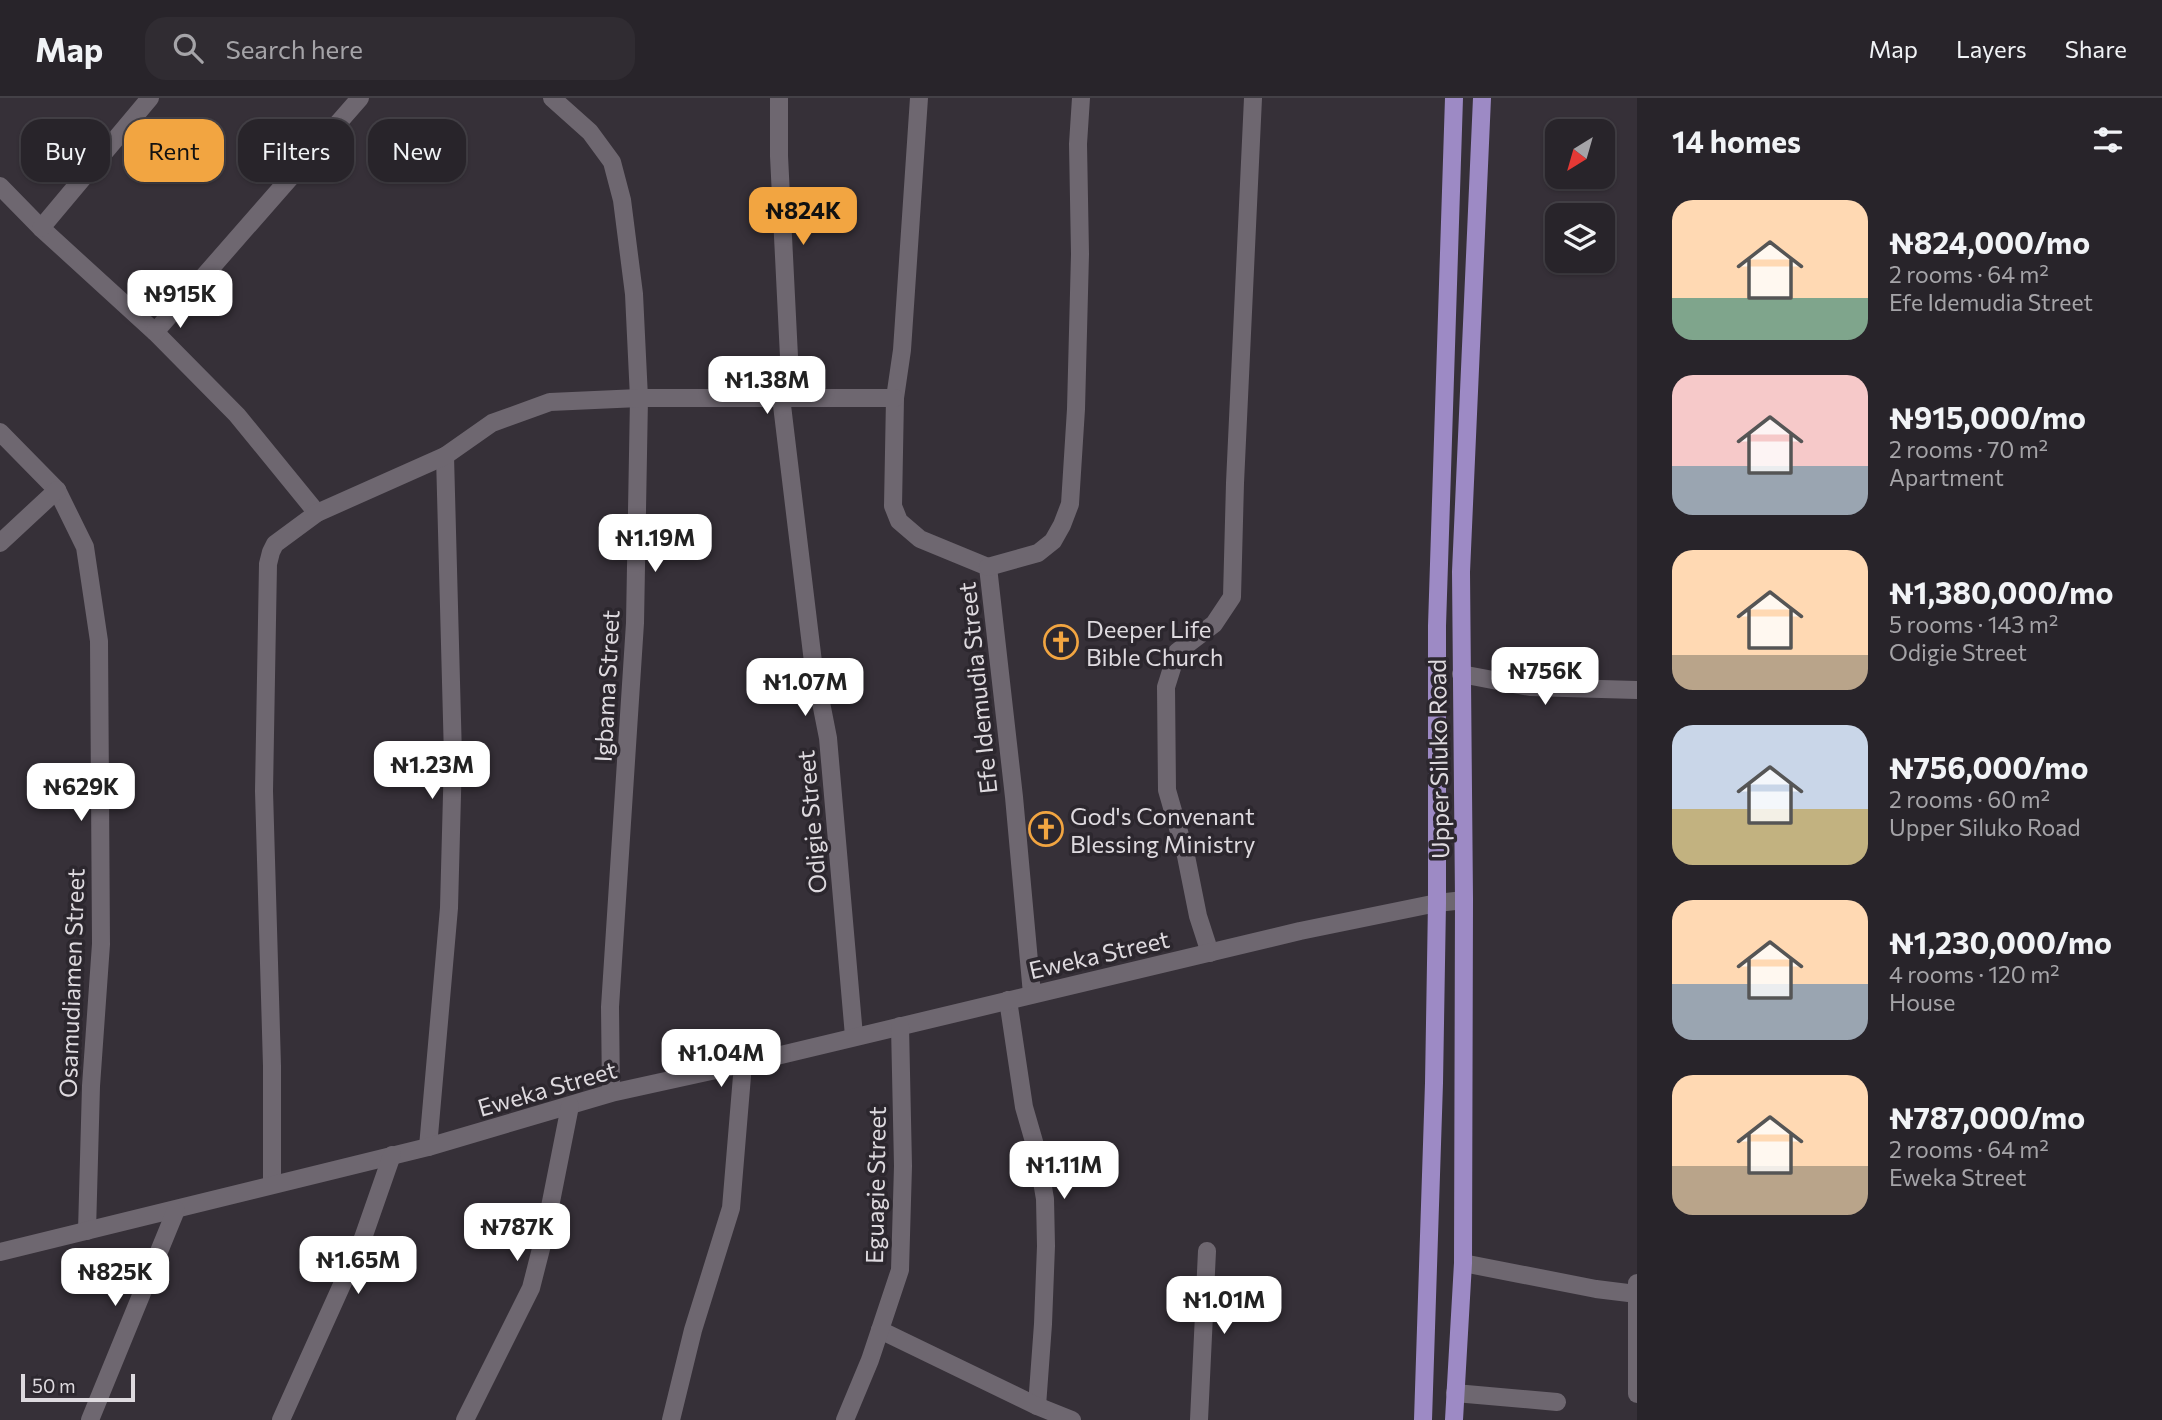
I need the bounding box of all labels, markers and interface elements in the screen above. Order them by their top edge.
search box [145,17,635,80]
text: Map [35,28,103,69]
icon: search [169,29,207,67]
text: Search here [225,33,363,64]
text: Map [1869,34,1918,63]
text: Layers [1956,34,2027,63]
text: Share [2065,34,2127,63]
chip: Buy [21,119,110,182]
chip: Rent [124,119,224,182]
chip: Filters [238,119,354,182]
chip: New [368,119,466,182]
north arrow [1545,119,1615,189]
map controls [1545,119,1615,273]
icon: filters [2089,121,2127,159]
text: 14 homes [1672,122,1801,159]
pin: ₦824K [754,188,852,247]
text: ₦824K [765,196,841,224]
button: layers [1545,203,1615,273]
text: ₦824,000/mo [1889,223,2090,260]
icon: home [1728,228,1812,312]
text: 2 rooms · 64 m² [1889,260,2049,288]
pin: ₦915K [131,271,229,330]
text: ₦915K [143,279,217,307]
text: Efe Idemudia Street [1889,288,2093,316]
pin: ₦1.38M [710,356,824,416]
text: ₦1.38M [724,365,810,393]
text: ₦915,000/mo [1889,398,2086,435]
icon: home [1728,403,1812,487]
text: 2 rooms · 70 m² [1889,435,2048,463]
text: Apartment [1889,463,2004,491]
pin: ₦1.19M [598,514,712,574]
text: ₦1.19M [615,523,695,551]
text: ₦1,380,000/mo [1889,573,2113,610]
icon: home [1728,578,1812,662]
street label: Efe Idemudia Street [951,581,1003,795]
street label: Igbama Street [588,609,624,763]
text: 5 rooms · 143 m² [1889,610,2058,638]
place label: Deeper Life Bible Church [1086,614,1224,671]
church icon: Deeper Life Bible Church [1042,623,1080,661]
text: Odigie Street [1889,638,2027,666]
pin: ₦756K [1496,648,1594,707]
text: ₦756K [1508,656,1582,684]
pin: ₦1.07M [748,658,862,718]
street label: Upper Siluko Road [1422,659,1454,859]
text: ₦1.07M [762,667,848,695]
pin: ₦1.23M [375,742,489,801]
text: ₦756,000/mo [1889,748,2088,785]
street label: Odigie Street [790,749,832,895]
text: ₦1.23M [390,750,474,778]
icon: home [1728,753,1812,837]
pin: ₦629K [32,764,130,823]
text: ₦629K [43,772,119,800]
text: 2 rooms · 60 m² [1889,785,2050,813]
place label: God's Convenant Blessing Ministry [1070,801,1255,858]
church icon: God's Convenant Blessing Ministry [1027,810,1065,848]
text: Upper Siluko Road [1889,813,2081,841]
street label: Osamudiamen Street [52,868,90,1098]
text: ₦1,230,000/mo [1889,923,2112,960]
street label: Eweka Street [1026,924,1172,984]
icon: home [1728,928,1812,1012]
text: 4 rooms · 120 m² [1889,960,2060,988]
text: House [1889,988,1955,1016]
pin: ₦1.04M [664,1030,778,1089]
text: ₦1.04M [678,1038,764,1066]
street label: Eweka Street [474,1054,620,1122]
text: ₦787,000/mo [1889,1098,2085,1135]
icon: home [1728,1103,1812,1187]
street label: Eguagie Street [859,1106,891,1264]
text: 2 rooms · 64 m² [1889,1135,2049,1163]
pin: ₦1.11M [1007,1142,1121,1201]
text: ₦1.11M [1026,1150,1102,1178]
text: Eweka Street [1889,1163,2026,1191]
pin: ₦787K [468,1204,566,1263]
text: ₦787K [480,1212,554,1240]
pin: ₦1.65M [301,1236,415,1296]
text: ₦1.65M [316,1245,400,1273]
pin: ₦825K [66,1248,164,1308]
text: ₦825K [77,1257,153,1285]
pin: ₦1.01M [1167,1276,1281,1336]
text: ₦1.01M [1182,1285,1266,1313]
scale bar [21,1371,135,1403]
text: 50 m [32,1374,76,1397]

